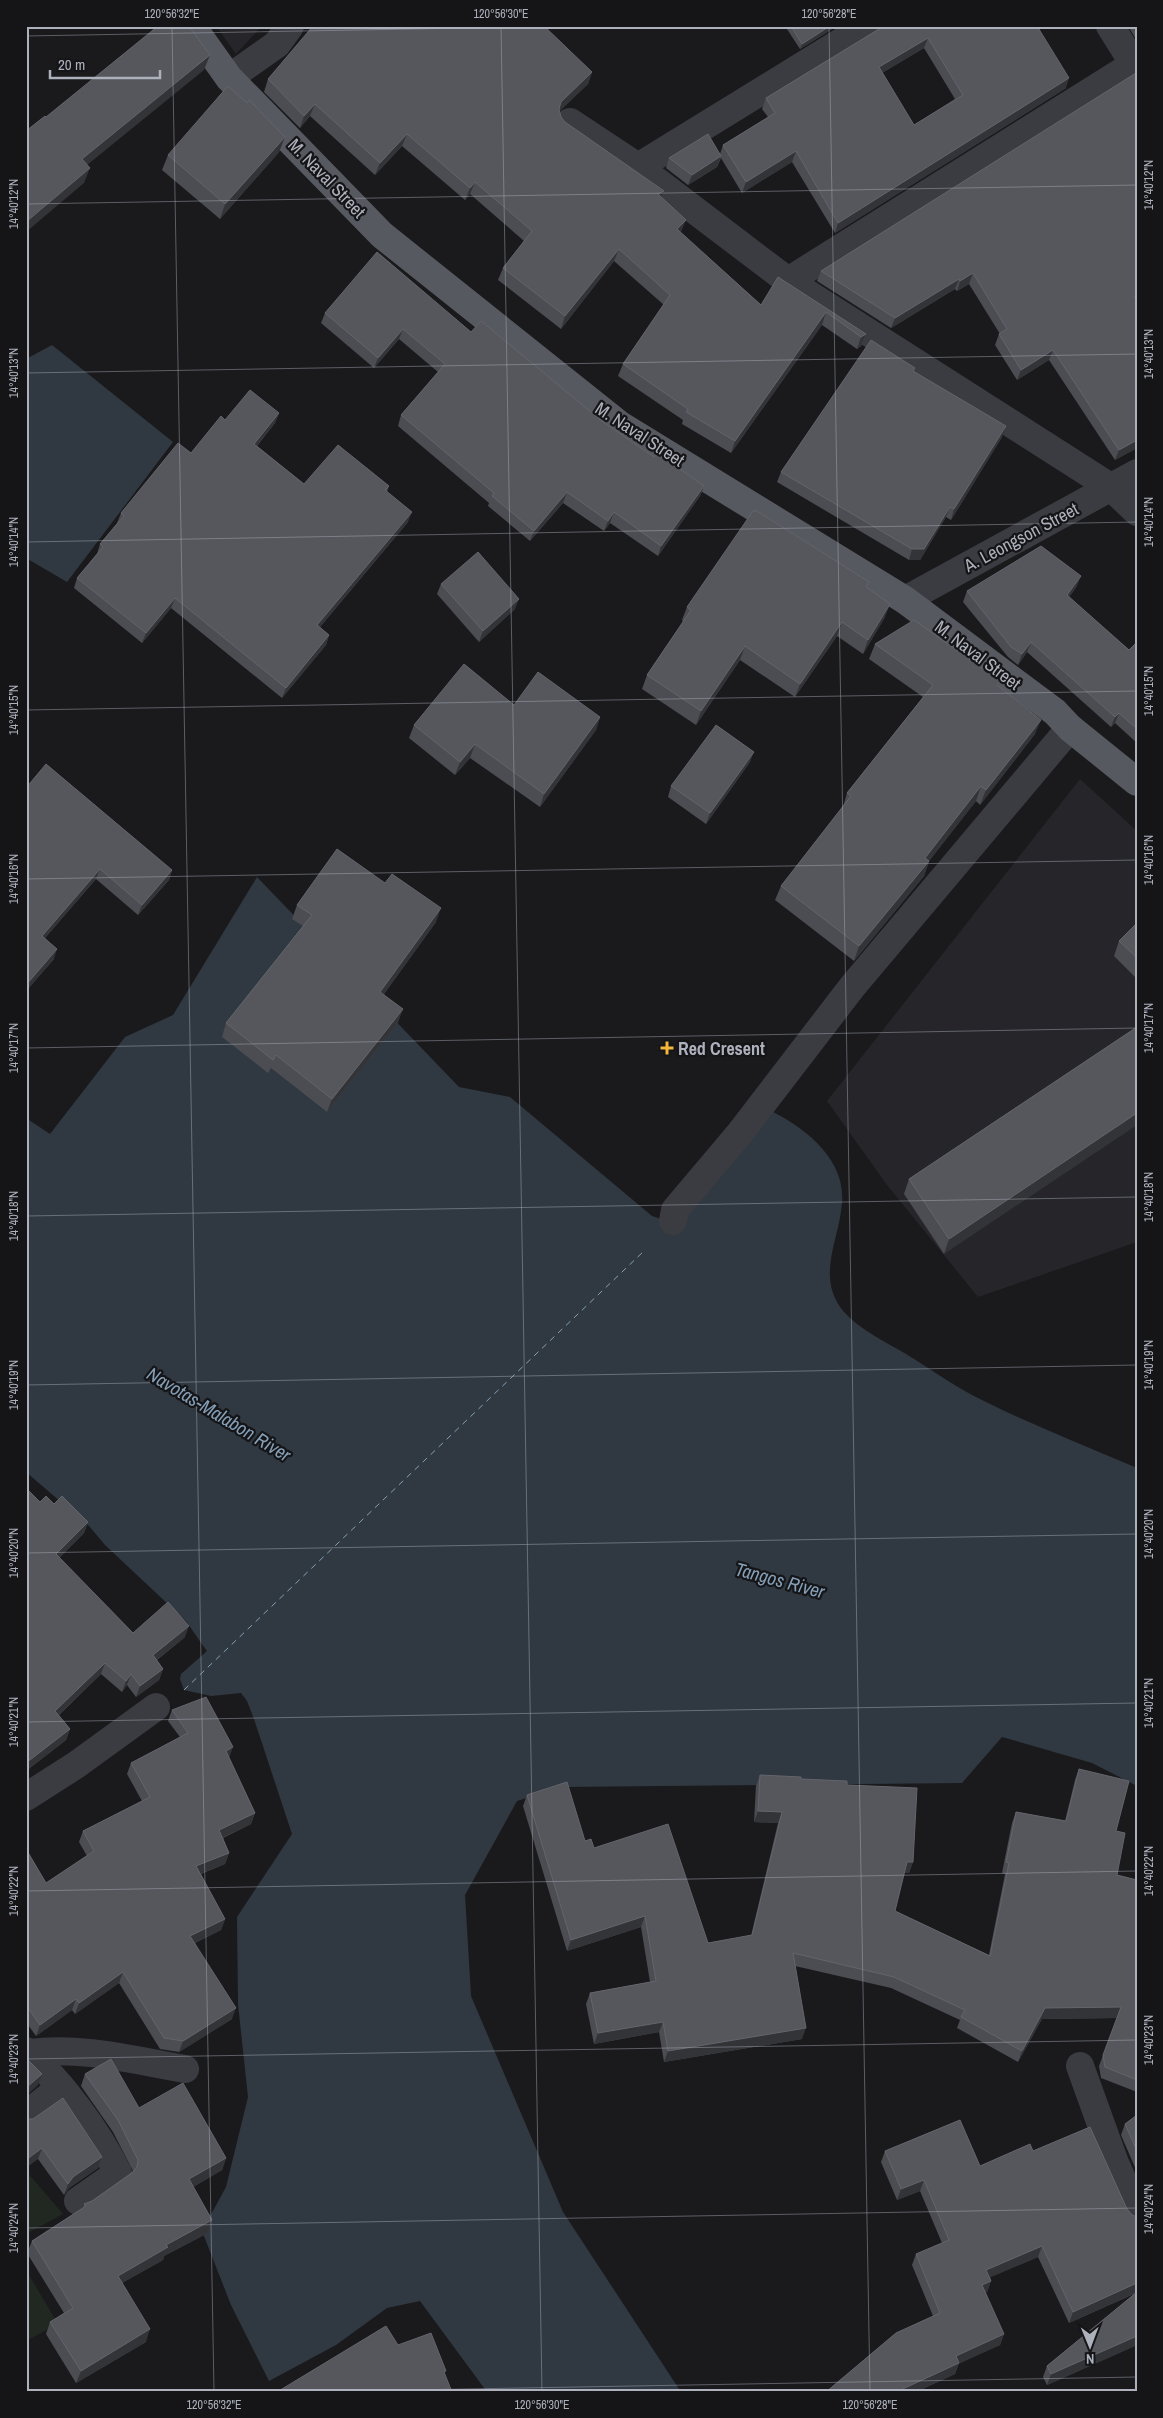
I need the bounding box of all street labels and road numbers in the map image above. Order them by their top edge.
street label: M. Naval Street [283,133,371,223]
street label: M. Naval Street [591,396,689,472]
street label: A. Leongson Street [958,496,1083,578]
street label: M. Naval Street [930,614,1026,696]

